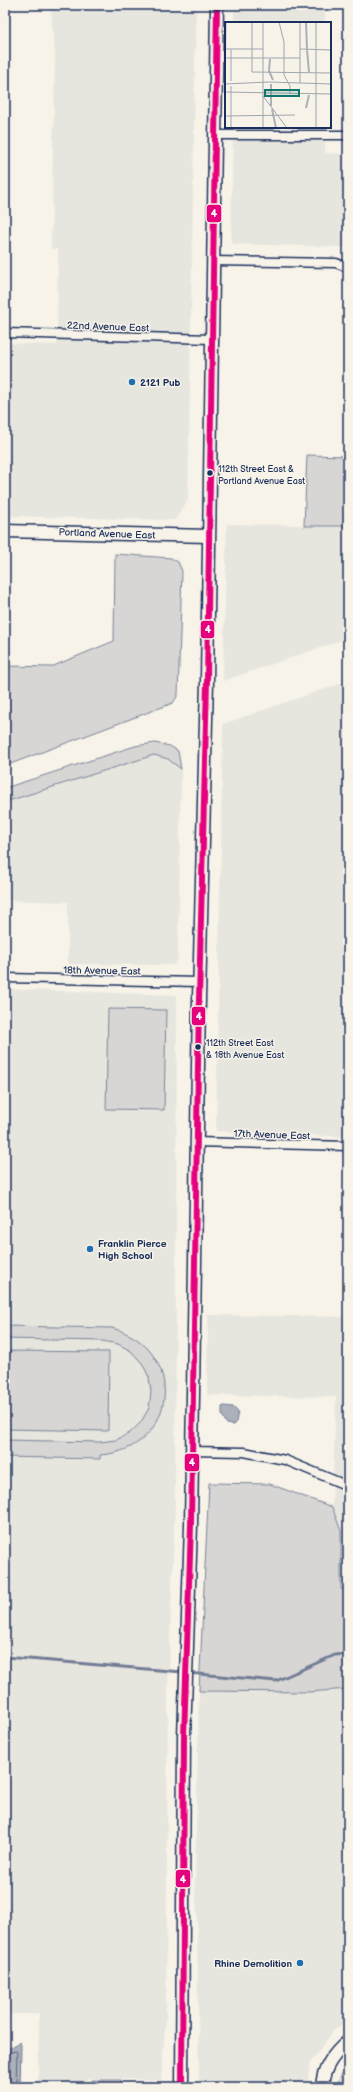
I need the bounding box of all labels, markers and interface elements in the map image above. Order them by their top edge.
inset map [225,22,331,128]
line badge: 4 [206,204,222,223]
text: 4 [211,207,218,220]
street label: 22nd Avenue East [67,320,149,334]
marker: 2121 Pub [127,377,137,387]
place label: 2121 Pub [140,377,181,389]
place label: 112th Street East & Portland Avenue East [218,464,305,487]
marker: 112th Street East & Portland Avenue East [205,468,215,478]
street label: Portland Avenue East [58,526,156,542]
line badge: 4 [200,620,215,639]
text: 4 [205,623,212,636]
street label: 18th Avenue East [63,964,141,978]
line badge: 4 [191,1006,206,1026]
text: 4 [196,1010,203,1023]
place label: 112th Street East & 18th Avenue East [206,1038,284,1061]
marker: 112th Street East & 18th Avenue East [193,1042,203,1052]
street label: 17th Avenue East [233,1128,310,1142]
place label: Franklin Pierce High School [98,1238,167,1262]
marker: Franklin Pierce High School [85,1244,95,1254]
line badge: 4 [184,1453,200,1472]
text: 4 [189,1456,196,1469]
line badge: 4 [175,1869,191,1888]
text: 4 [180,1873,187,1886]
place label: Rhine Demolition [214,1958,292,1970]
marker: Rhine Demolition [295,1958,305,1968]

